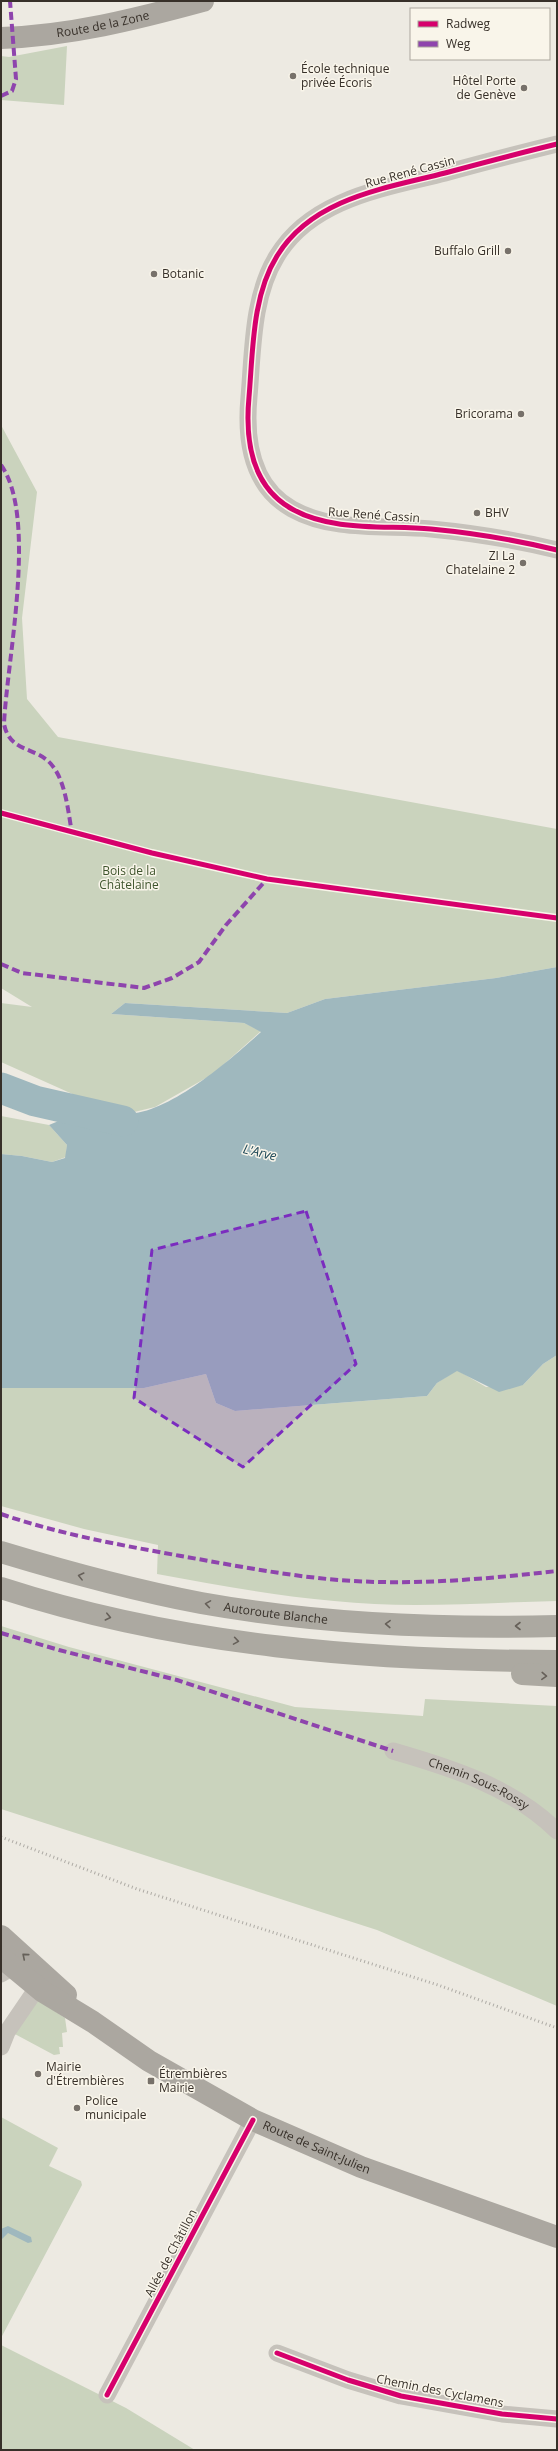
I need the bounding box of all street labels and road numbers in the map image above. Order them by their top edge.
street label: Route de la Zone [55,6,151,41]
street label: Rue René Cassin [363,151,457,192]
street label: Rue René Cassin [328,503,421,526]
street label: Autoroute Blanche [223,1598,329,1628]
street label: Chemin Sous-Rossy [426,1753,534,1814]
street label: Route de Saint-Julien [260,2116,373,2178]
street label: Allée de Châtillon [140,2206,201,2300]
street label: Chemin des Cyclamens [375,2370,505,2411]

